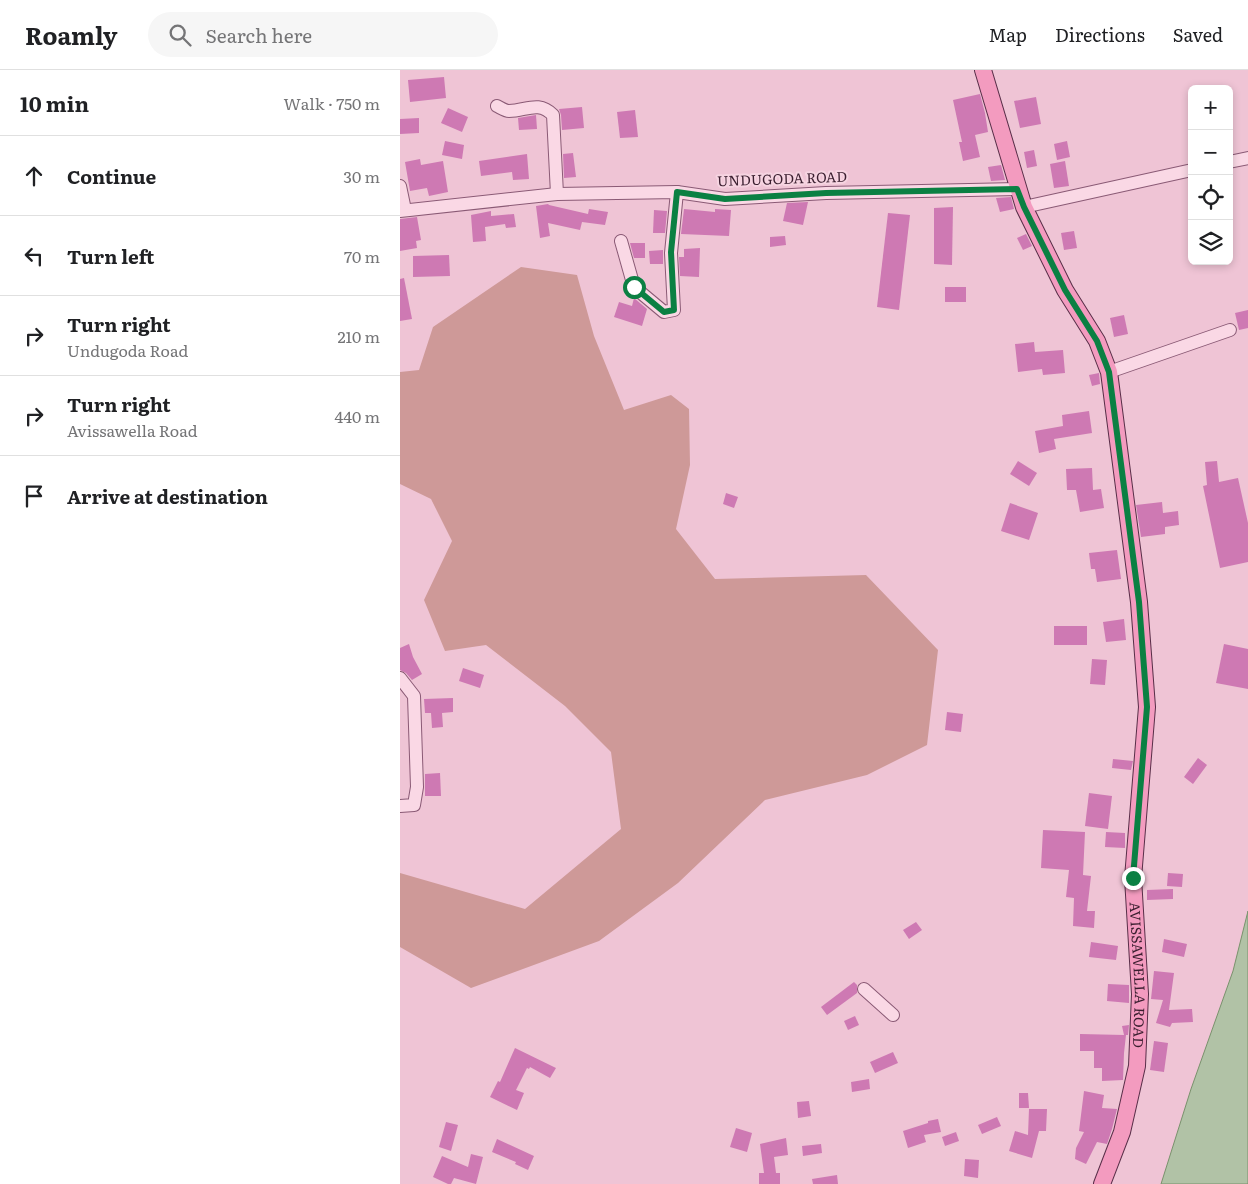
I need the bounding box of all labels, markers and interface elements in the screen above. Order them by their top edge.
search box [148,12,498,57]
text: Roamly [25,17,118,52]
icon: search [166,21,194,49]
text: Search here [206,21,312,49]
text: Map [989,21,1027,48]
text: Directions [1055,21,1145,48]
text: Saved [1173,21,1223,48]
map controls [1188,85,1233,265]
button: + [1188,85,1233,130]
text: 10 min [20,87,89,118]
text: Walk · 750 m [284,91,380,115]
button: − [1188,130,1233,175]
icon: ahead [20,162,48,190]
text: Continue [67,162,156,190]
text: 30 m [343,164,380,188]
street label: UNDUGODA ROAD [717,166,848,190]
button: locate [1188,175,1233,220]
button: layers [1188,220,1233,265]
icon: left [20,242,48,270]
text: Turn left [67,242,154,270]
text: 70 m [344,244,380,268]
route start [623,276,646,299]
text: Turn right [67,310,171,338]
icon: right [20,322,48,350]
text: 210 m [337,324,380,348]
text: Undugoda Road [67,338,188,362]
text: Turn right [67,390,171,418]
icon: right [20,402,48,430]
text: 440 m [334,404,380,428]
text: Avissawella Road [67,418,198,442]
icon: arrive [20,482,48,510]
text: Arrive at destination [67,482,268,510]
route end [1122,867,1145,890]
street label: AVISSAWELLA ROAD [1125,901,1151,1049]

